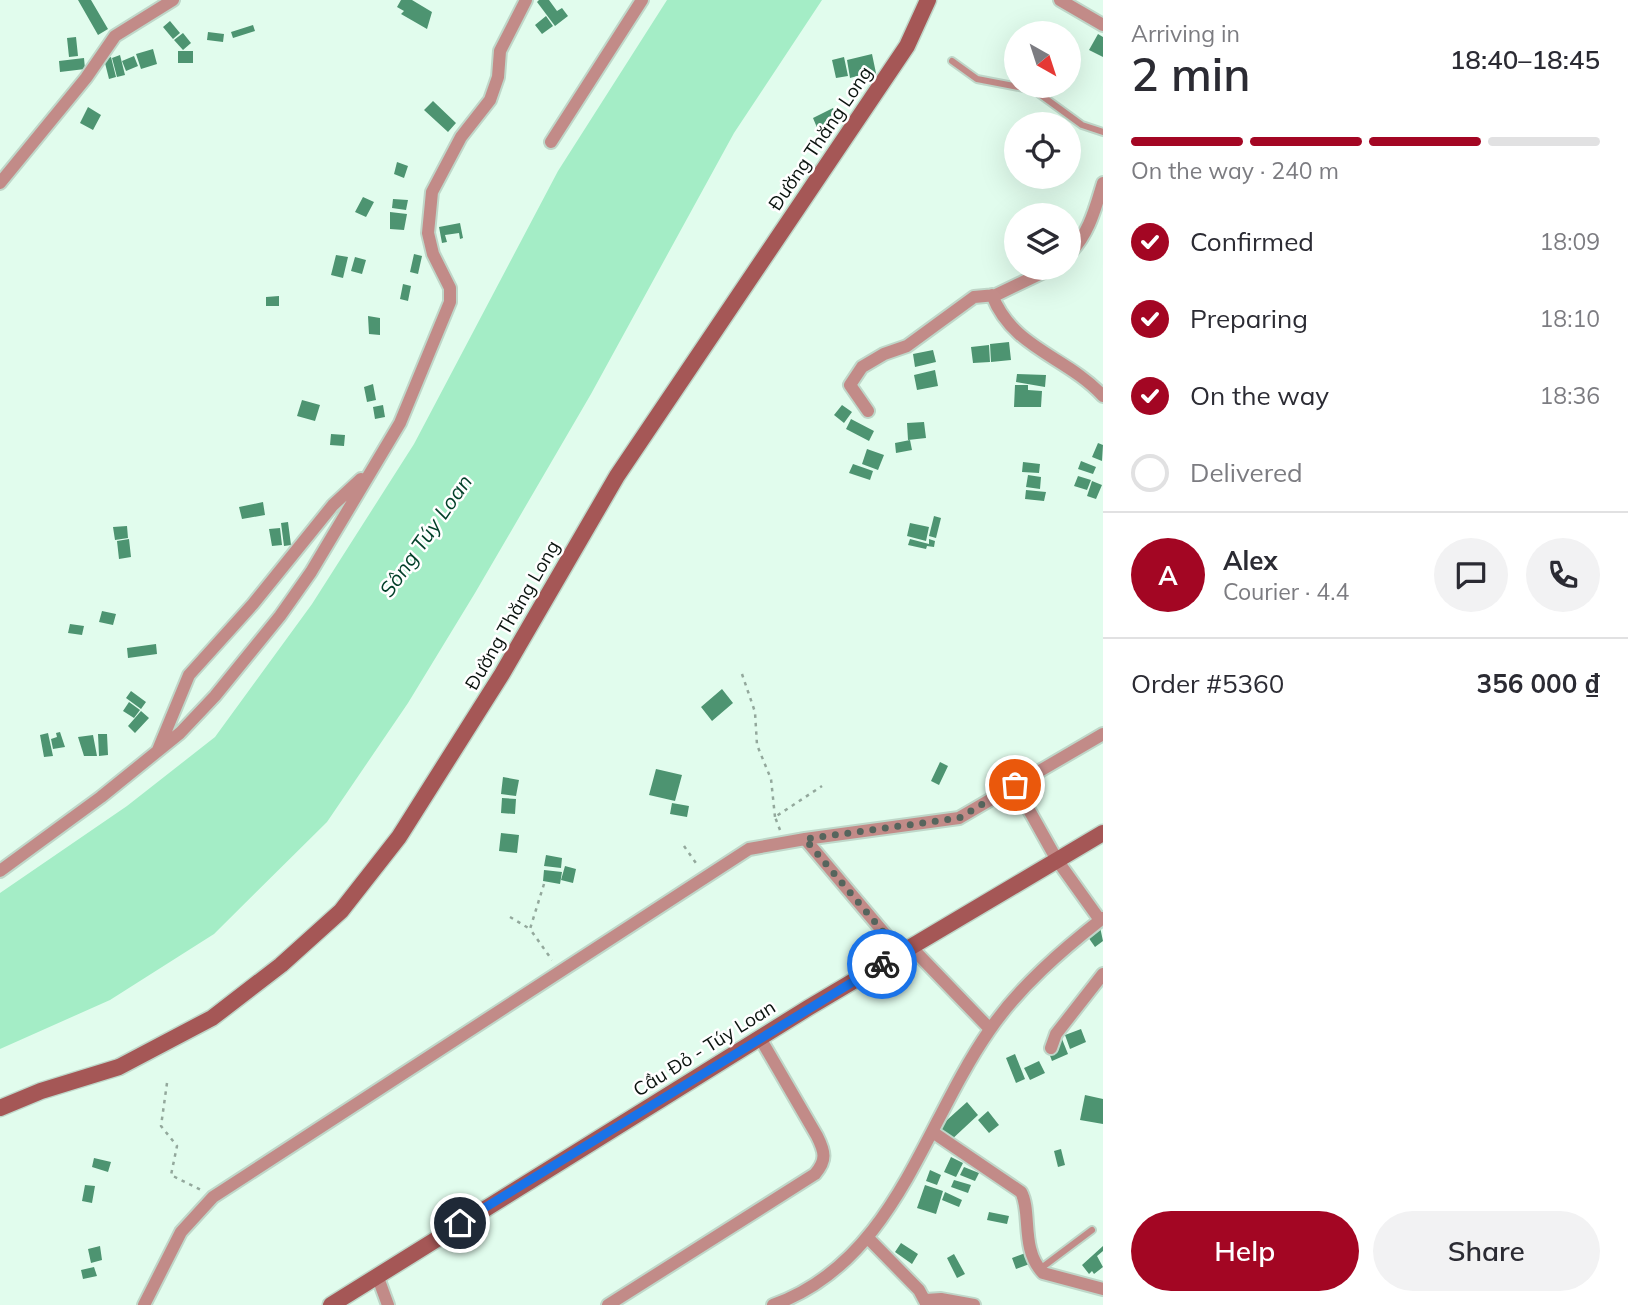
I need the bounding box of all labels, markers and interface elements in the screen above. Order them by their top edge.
text: Arriving in [1131,19,1240,48]
north arrow [1004,21,1082,98]
map controls [1004,21,1081,280]
text: 18:40–18:45 [1450,43,1600,76]
text: 2 min [1131,45,1250,103]
street label: Đường Thăng Long [763,61,877,215]
button: locate [1004,112,1081,189]
text: On the way · 240 m [1131,156,1339,185]
button: layers [1004,203,1081,280]
icon: check [1131,223,1169,261]
text: Confirmed [1190,225,1314,258]
text: 18:09 [1540,227,1600,256]
icon: check [1131,300,1169,338]
text: Preparing [1190,302,1308,335]
text: 18:10 [1540,304,1600,333]
icon: check [1131,377,1169,415]
text: On the way [1190,379,1329,412]
text: 18:36 [1540,381,1600,410]
text: Delivered [1190,456,1303,489]
water label: Sông Túy Loan [373,469,477,602]
street label: Đường Thăng Long [459,536,565,694]
button: chat [1434,538,1508,612]
button: phone [1526,538,1600,612]
text: Alex [1223,544,1278,577]
text: A [1158,559,1178,592]
text: Courier · 4.4 [1223,577,1349,606]
text: Order #5360 [1131,667,1284,700]
text: 356 000 ₫ [1477,667,1600,700]
pin [985,755,1045,815]
icon: bag [996,766,1034,804]
courier [847,929,917,999]
icon: bike [863,945,901,983]
street label: Cầu Đỏ - Túy Loan [628,995,780,1101]
pin [430,1193,490,1253]
icon: home [441,1204,479,1242]
button: Help [1131,1211,1359,1291]
button: Share [1373,1211,1600,1291]

